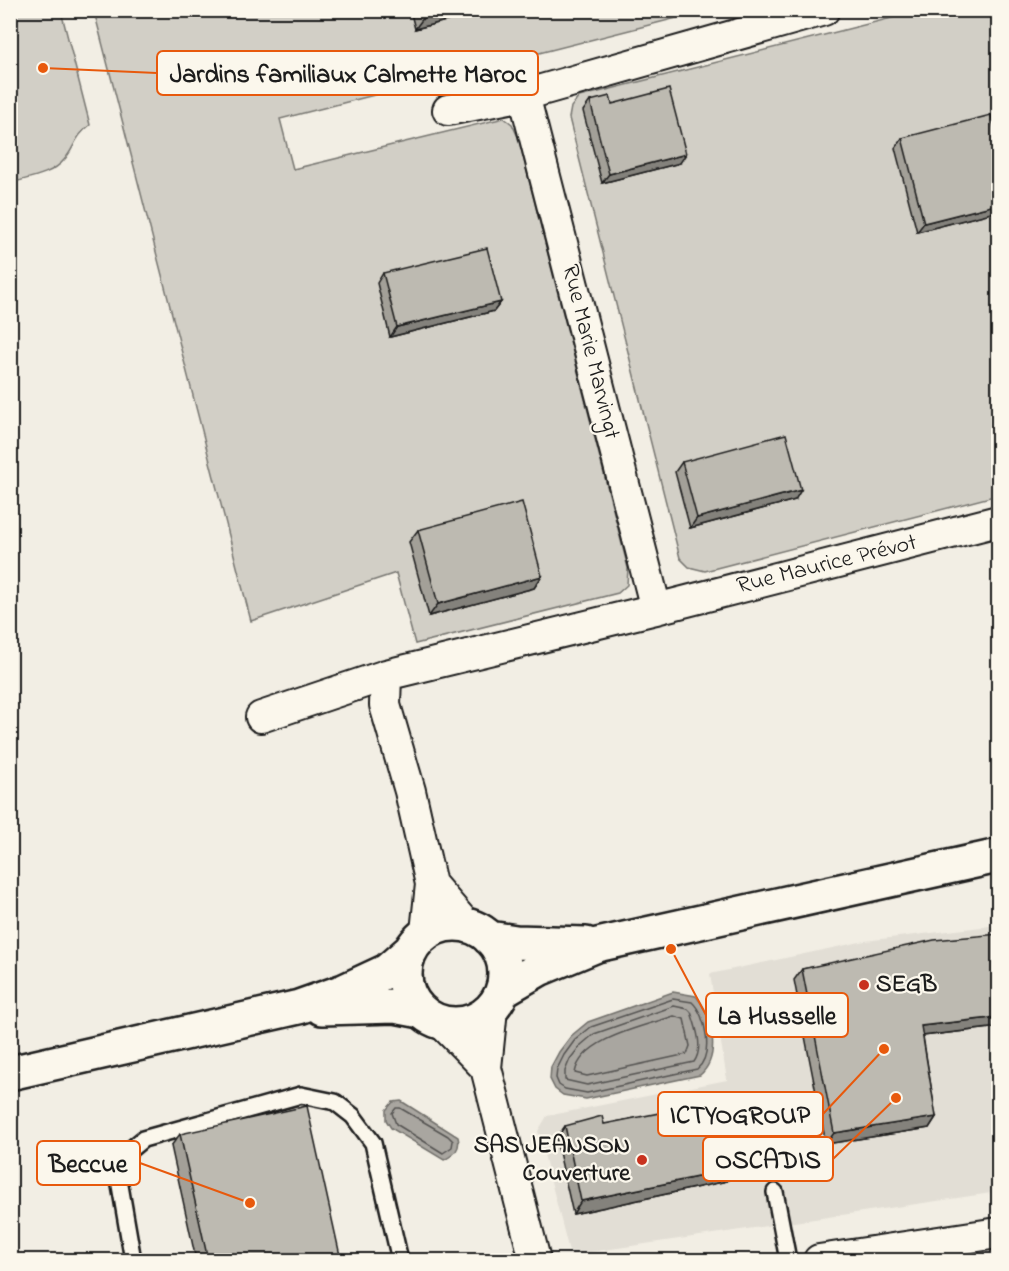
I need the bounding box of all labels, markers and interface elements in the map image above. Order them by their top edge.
callout: Jardins familiaux Calmette Maroc [157,51,538,95]
text: Jardins familiaux Calmette Maroc [170,57,528,95]
street label: Rue Marie Marvingt [551,261,629,443]
street label: Rue Maurice Prévot [733,526,921,604]
place label: SEGB [876,968,937,1003]
marker: SEGB [857,978,871,992]
callout: La Husselle [706,993,848,1037]
text: La Husselle [718,999,838,1037]
callout: ICTYOGROUP [658,1092,823,1136]
text: ICTYOGROUP [670,1098,811,1136]
place label: SAS JEANSON Couverture [474,1129,631,1192]
callout: OSCADIS [703,1137,833,1181]
callout: Beccue [37,1141,140,1185]
text: OSCADIS [715,1143,821,1181]
text: Beccue [48,1147,129,1185]
marker: SAS JEANSON Couverture [635,1153,649,1167]

